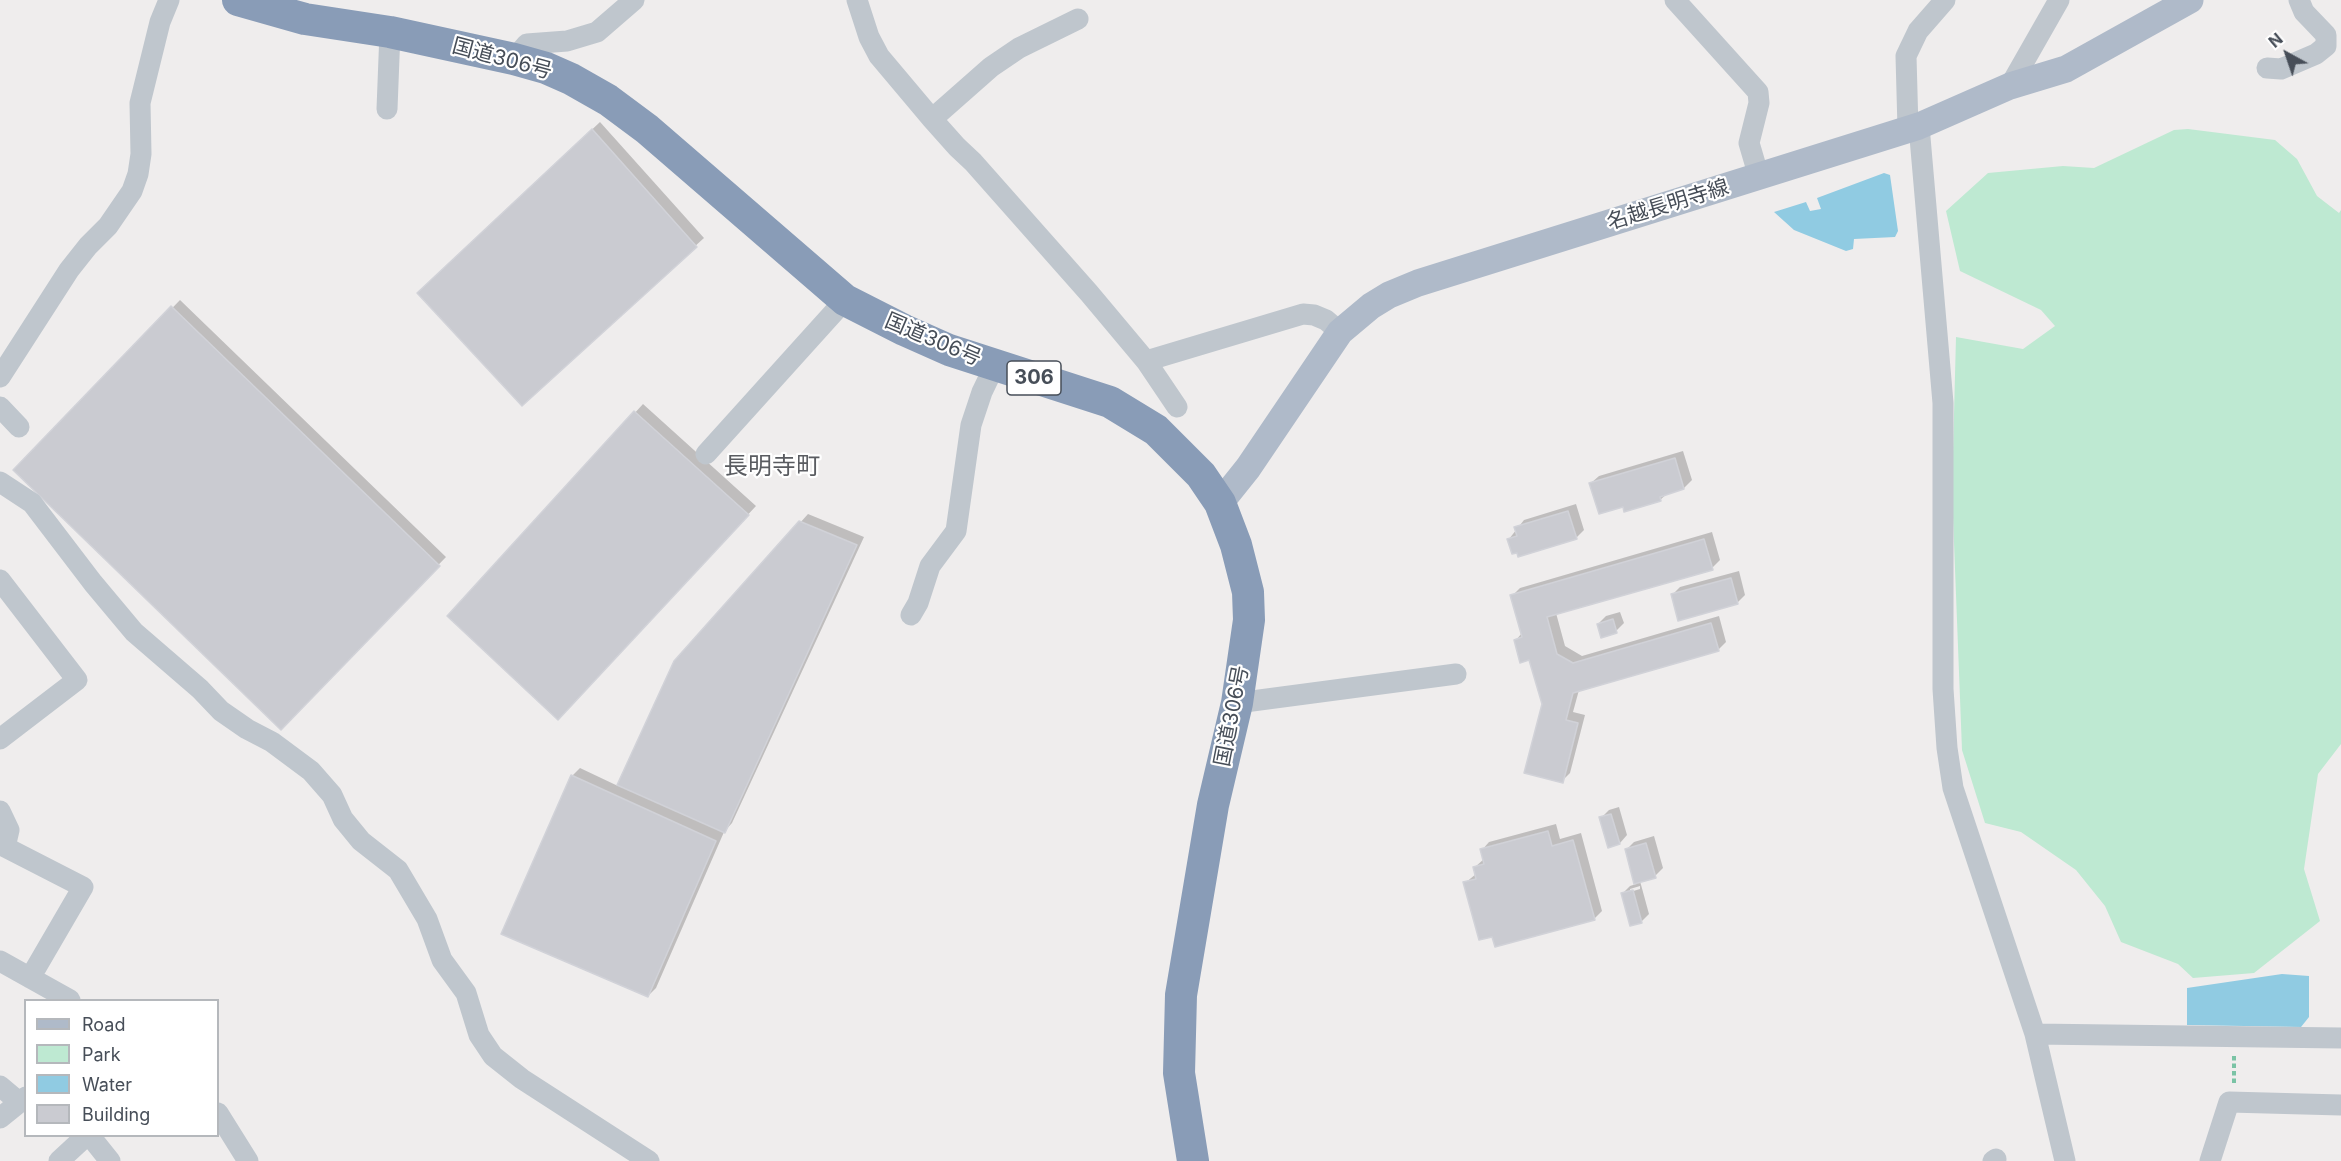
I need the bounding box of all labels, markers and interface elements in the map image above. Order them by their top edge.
north arrow [2257,24,2317,84]
text: N [2264,29,2287,52]
street label: 国道306号 [449,34,555,84]
street label: 名越長明寺線 [1604,175,1732,235]
street label: 国道306号 [881,308,985,372]
road number: 306 [1007,361,1061,395]
district label: 長明寺町 [724,453,820,481]
street label: 国道306号 [1210,663,1254,769]
legend [24,999,219,1137]
text: Road [82,1014,125,1035]
text: Park [82,1044,121,1065]
text: Water [82,1074,132,1095]
text: Building [82,1104,150,1125]

